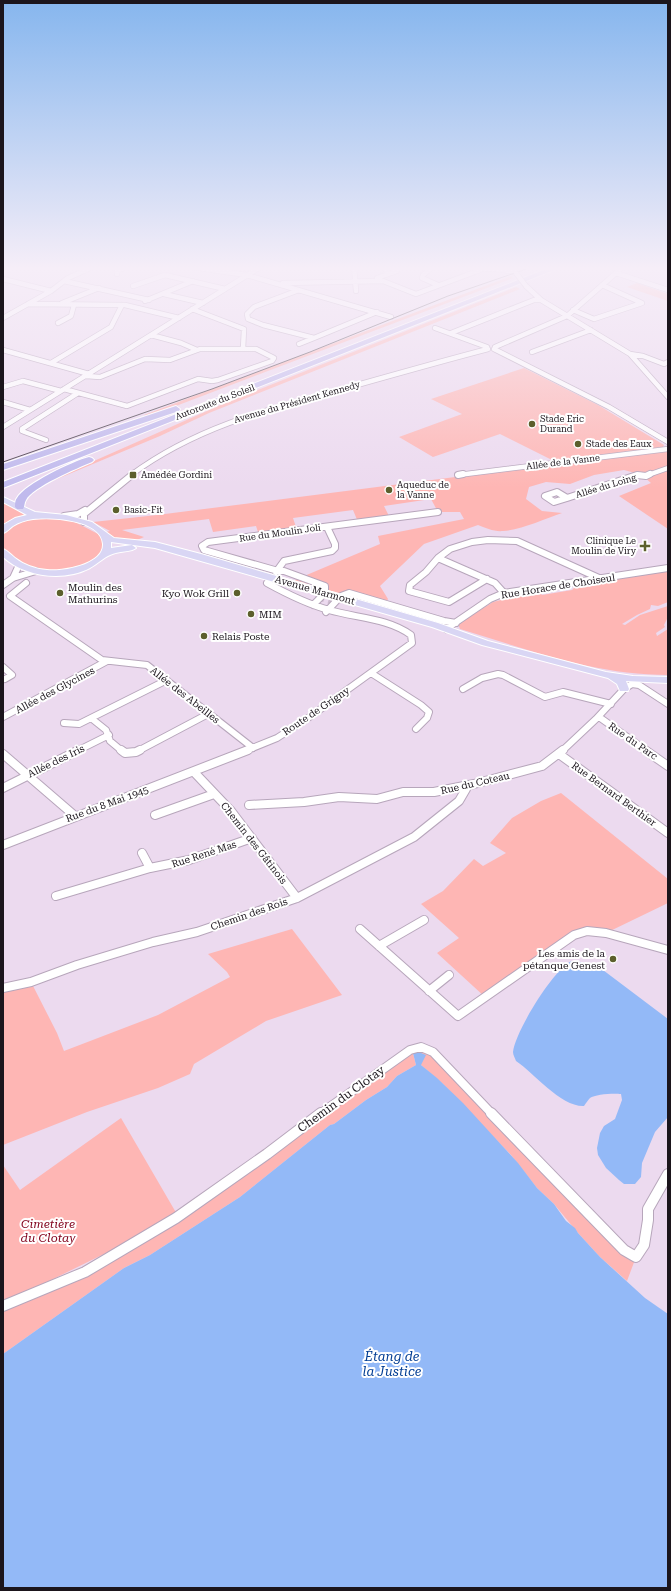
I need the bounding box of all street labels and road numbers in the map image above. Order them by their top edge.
street label: Avenue du Président Kennedy [233,379,362,425]
street label: Autoroute du Soleil [174,382,256,422]
street label: Allée de la Vanne [526,453,601,471]
street label: Allée du Loing [575,472,638,500]
street label: Rue du Moulin Joli [239,522,321,544]
street label: Rue Horace de Choiseul [500,572,616,600]
street label: Avenue Marmont [274,573,357,607]
street label: Allée des Glycines [14,664,97,716]
street label: Allée des Abeilles [148,665,222,726]
street label: Route de Grigny [280,684,352,737]
street label: Rue du Parc [606,720,660,762]
street label: Allée des Iris [26,742,86,780]
street label: Rue Bernard Berthier [570,760,658,828]
street label: Rue du Coteau [440,770,511,796]
street label: Rue du 8 Mai 1945 [64,784,150,824]
street label: Chemin des Gâtinois [219,800,289,886]
street label: Rue René Mas [170,838,238,870]
street label: Chemin des Rois [209,896,289,932]
street label: Chemin du Clotay [295,1062,388,1135]

